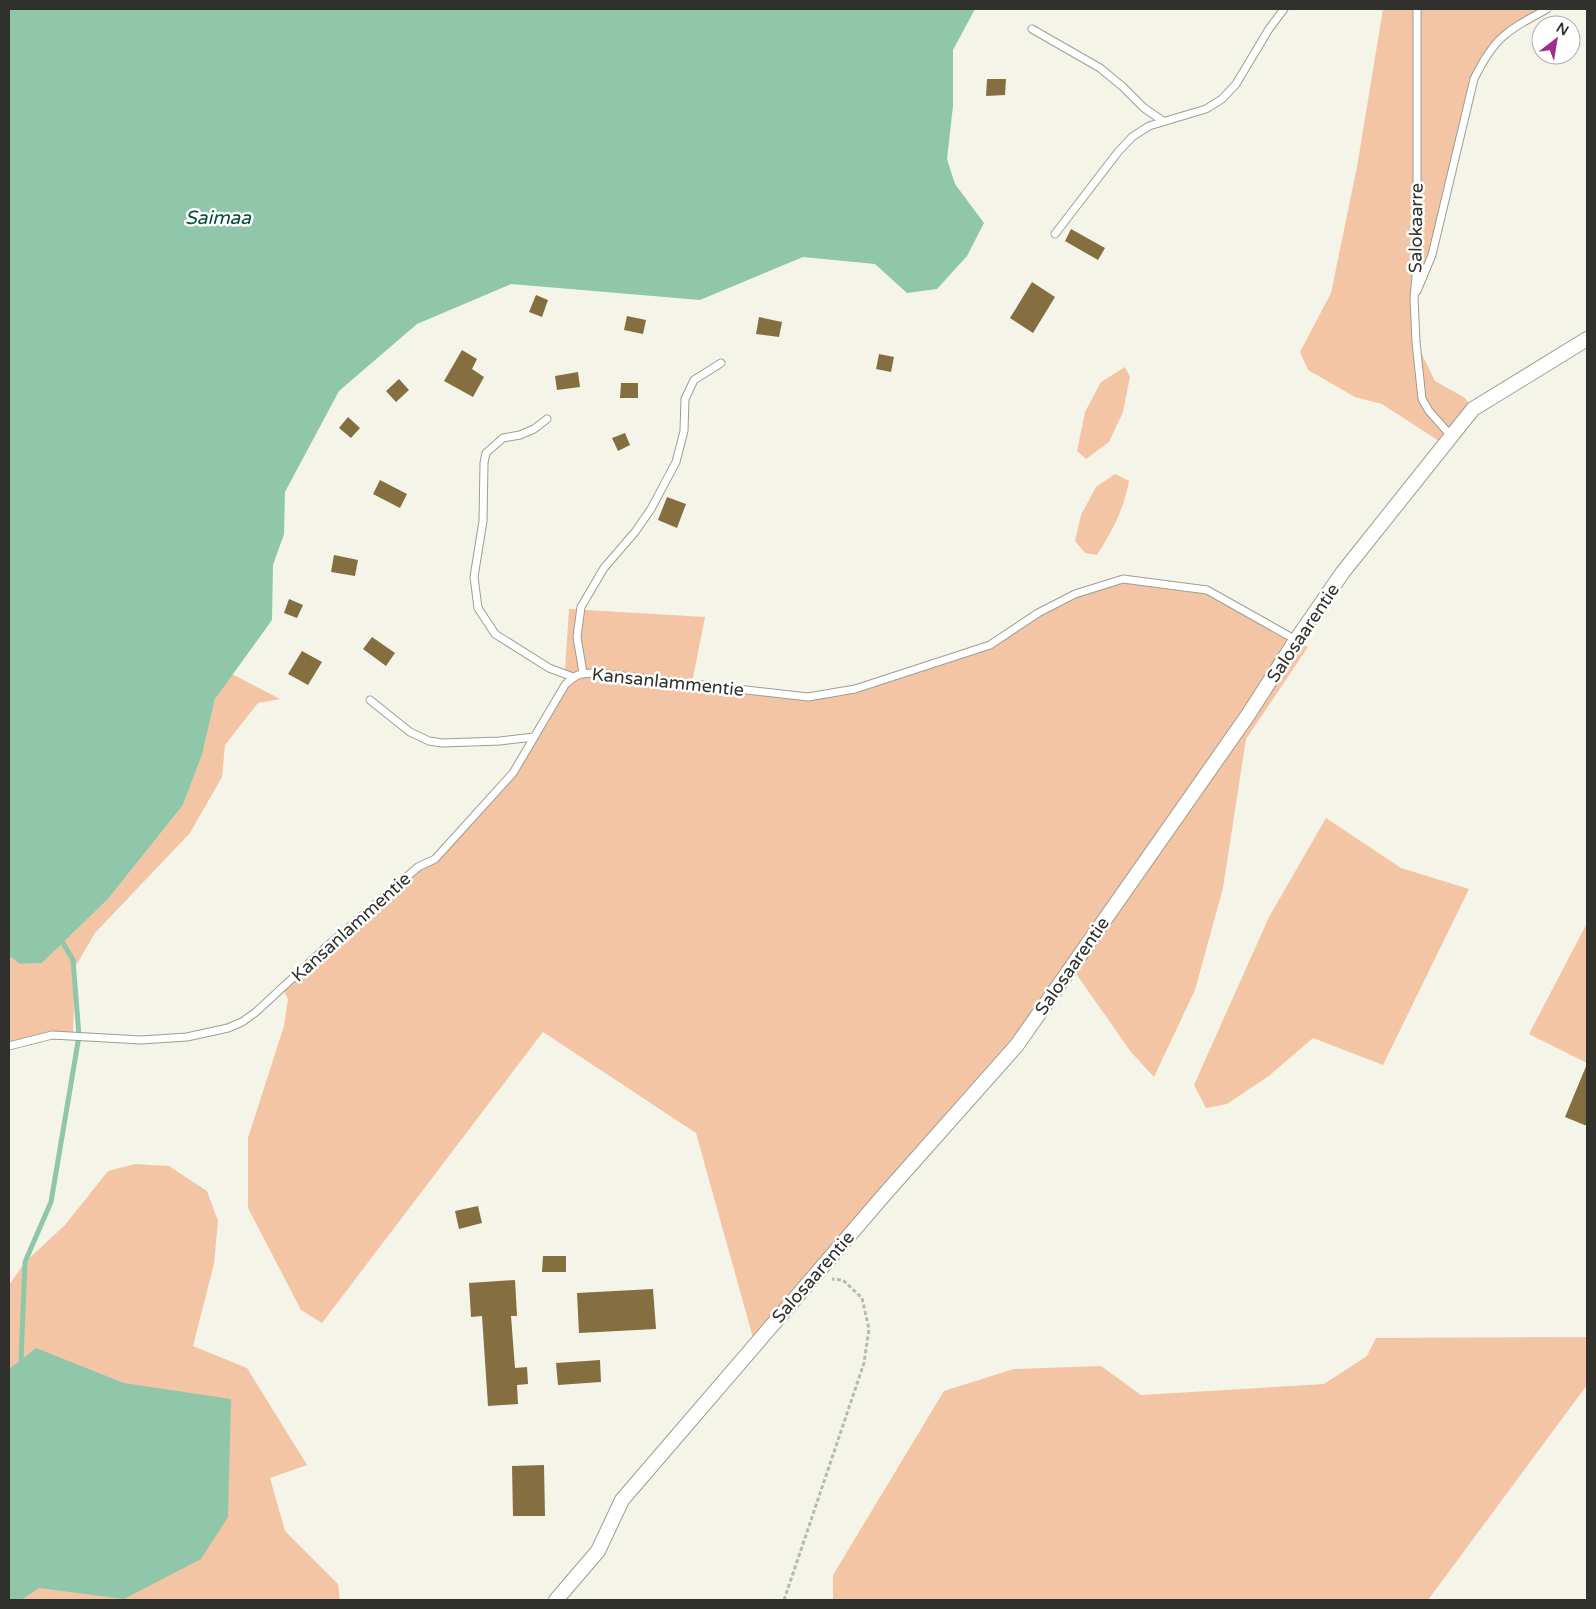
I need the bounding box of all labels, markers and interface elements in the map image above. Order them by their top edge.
north arrow [1531,15,1581,65]
text: N [1553,19,1572,39]
street label: Salokaarre [1404,183,1428,273]
water label: Saimaa [185,207,252,229]
street label: Salosaarentie [1262,579,1344,687]
street label: Kansanlammentie [591,663,745,701]
street label: Kansanlammentie [287,868,415,986]
street label: Salosaarentie [1030,913,1114,1019]
street label: Salosaarentie [767,1227,859,1327]

